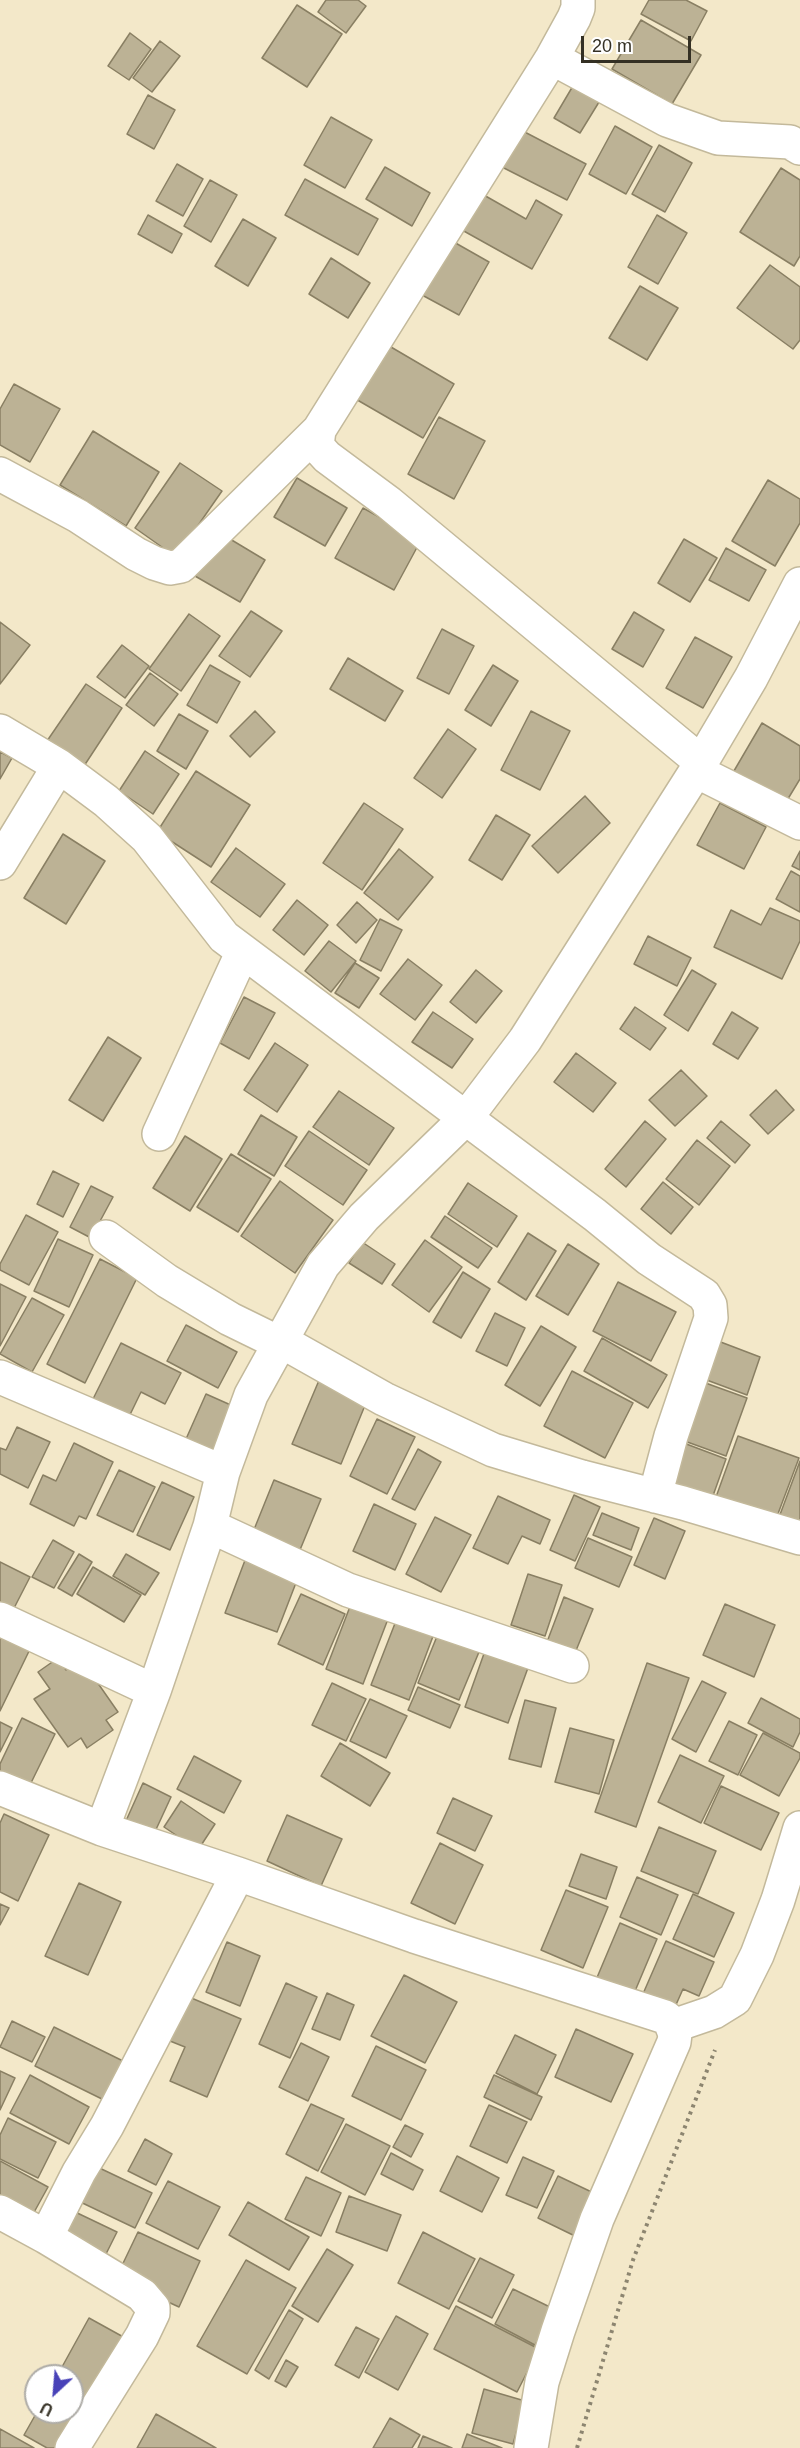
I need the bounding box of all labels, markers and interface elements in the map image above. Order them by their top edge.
scale bar [584,24,694,62]
text: 20 m [592,36,632,56]
north arrow [24,2364,84,2424]
text: U [38,2399,56,2419]

